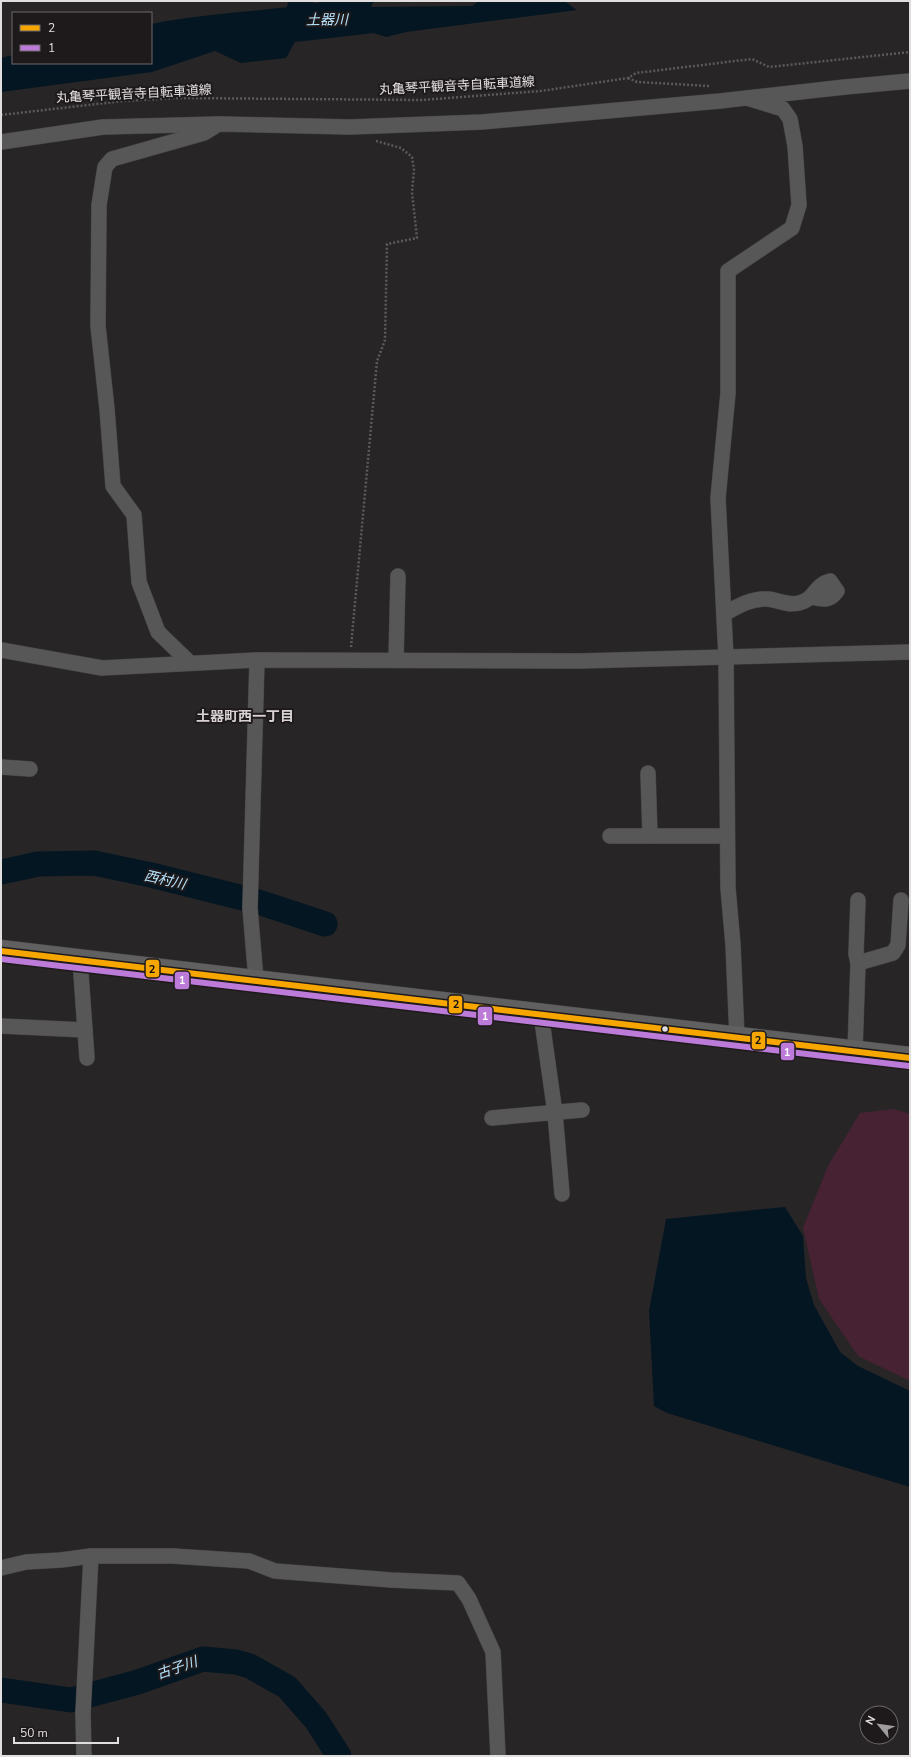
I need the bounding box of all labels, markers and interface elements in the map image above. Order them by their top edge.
water label: 土器川 [306,10,350,30]
legend [12,12,152,64]
text: 2 [48,20,55,36]
text: 1 [48,40,55,56]
street label: 丸亀琴平観音寺自転車道線 [379,73,535,99]
street label: 丸亀琴平観音寺自転車道線 [56,81,212,107]
district label: 土器町西一丁目 [196,707,294,726]
water label: 西村川 [142,866,190,894]
line badge: 2 [145,959,160,978]
text: 2 [149,962,156,977]
line badge: 1 [174,971,190,990]
text: 1 [179,973,185,988]
line badge: 2 [448,995,463,1014]
text: 2 [453,997,460,1012]
line badge: 1 [477,1006,493,1026]
text: 1 [482,1009,488,1024]
unlabelled marker [660,1024,670,1034]
line badge: 2 [751,1031,766,1050]
text: 2 [755,1033,762,1048]
line badge: 1 [780,1042,795,1061]
text: 1 [784,1045,790,1060]
water label: 古子川 [154,1652,202,1684]
north arrow [859,1705,899,1745]
text: N [862,1713,879,1728]
scale bar [14,1719,118,1745]
text: 50 m [20,1725,48,1741]

